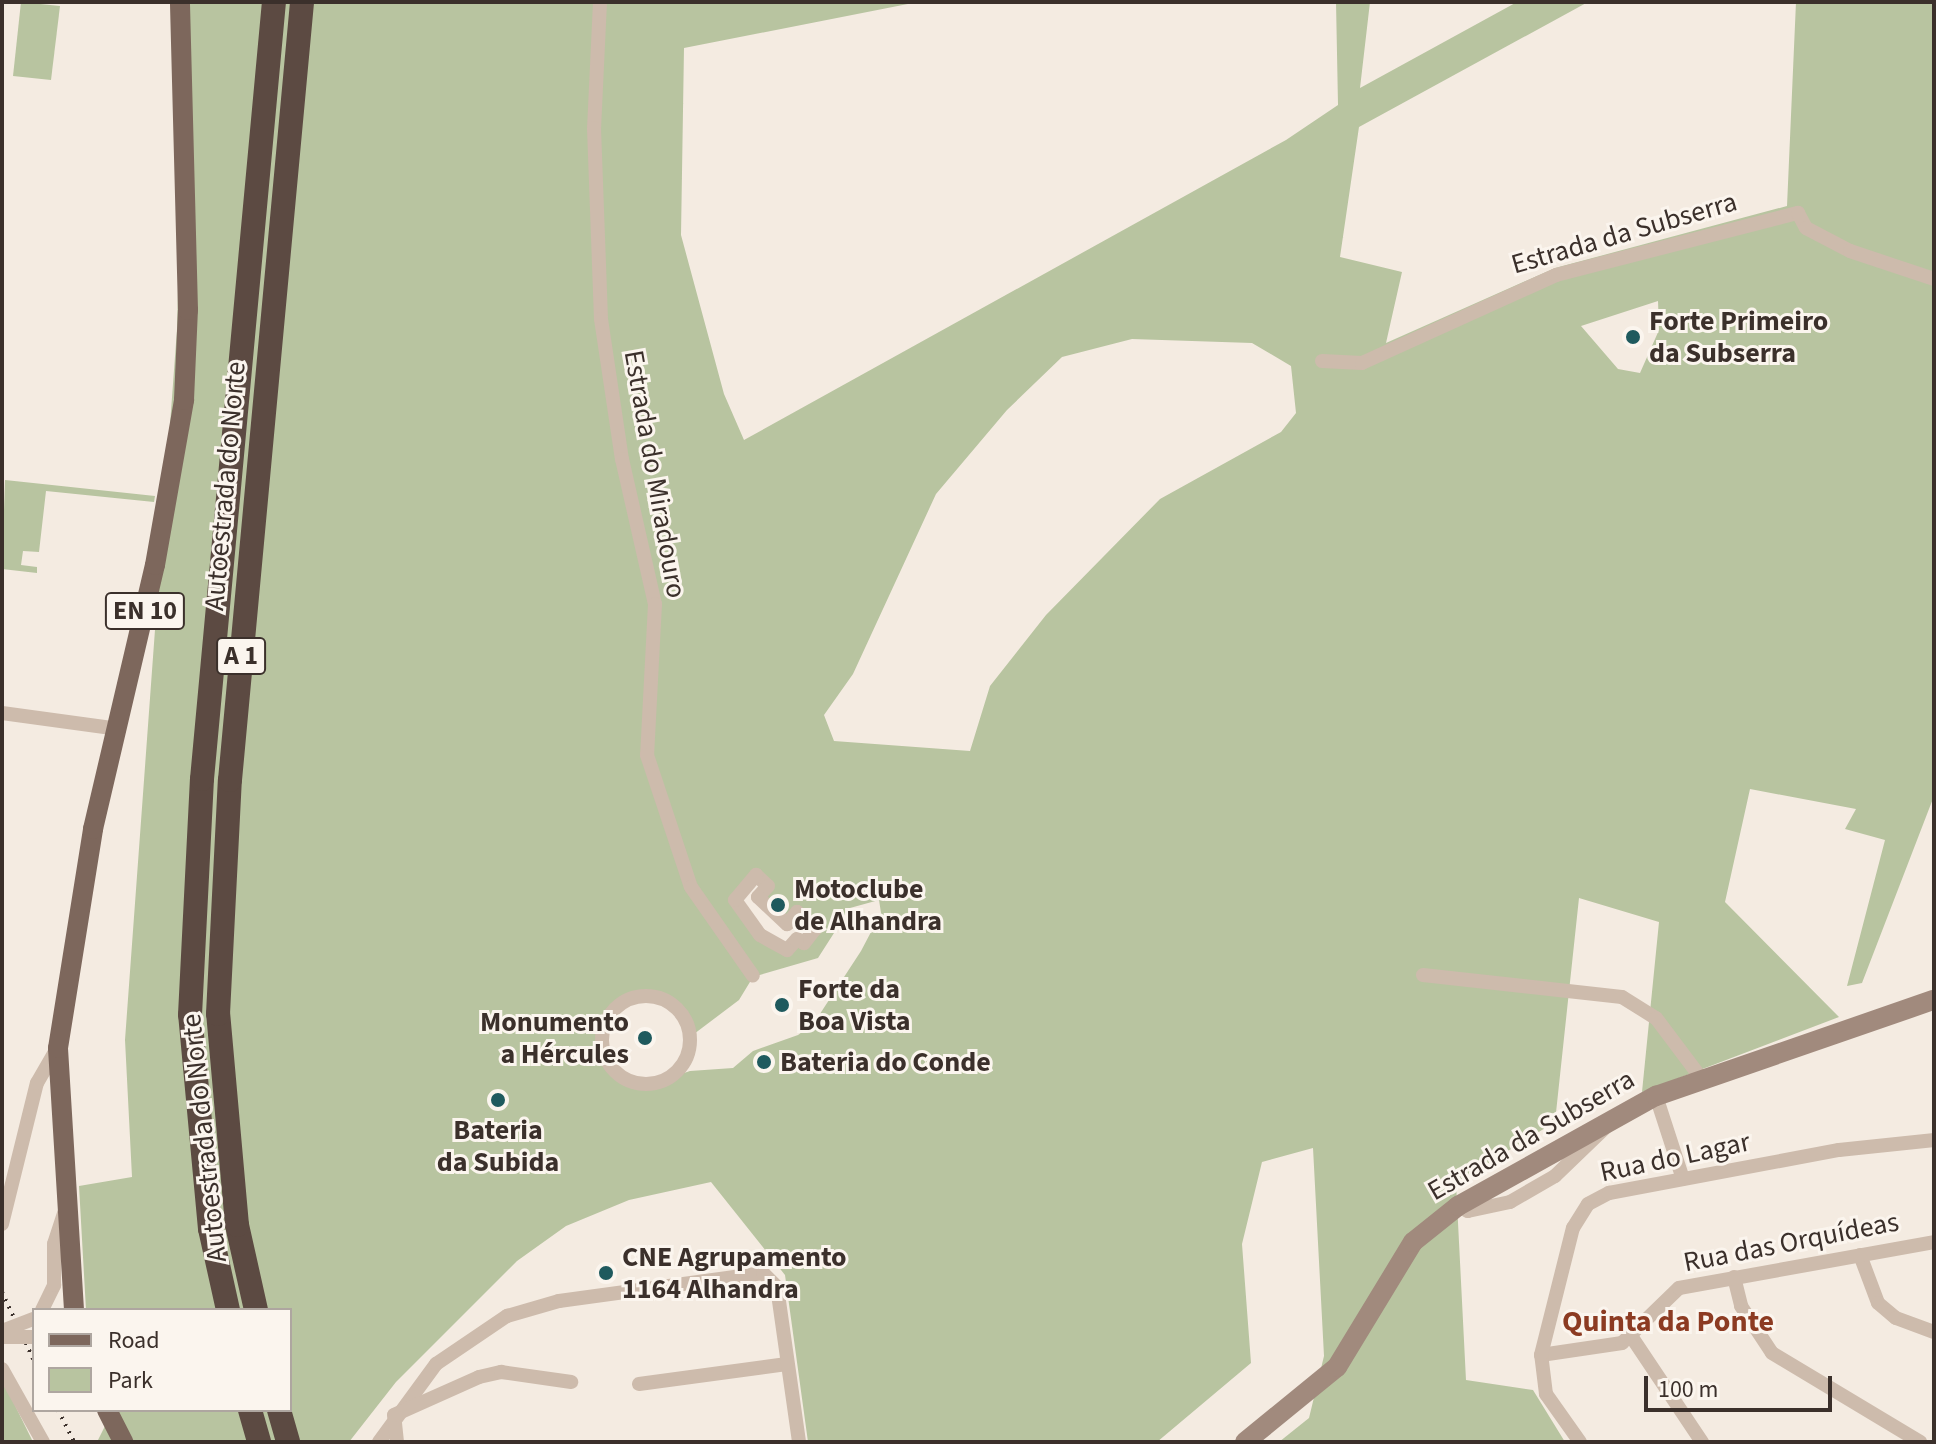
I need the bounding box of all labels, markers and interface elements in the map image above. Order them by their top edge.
street label: Estrada da Subserra [1507,185,1741,281]
place label: Forte Primeiro da Subserra [1649,304,1828,370]
marker: Forte Primeiro da Subserra [1624,328,1642,346]
street label: Estrada do Miradouro [617,347,693,601]
street label: Autoestrada do Norte [197,360,253,612]
road number: EN 10 [103,589,187,633]
road number: A 1 [215,634,267,678]
place label: Motoclube de Alhandra [794,872,942,938]
marker: Motoclube de Alhandra [769,896,787,914]
place label: Forte da Boa Vista [798,972,911,1038]
marker: Forte da Boa Vista [773,996,791,1014]
place label: Monumento a Hércules [480,1005,629,1071]
street label: Autoestrada do Norte [174,1012,234,1264]
marker: Monumento a Hércules [636,1029,654,1047]
place label: Bateria do Conde [780,1045,991,1079]
marker: Bateria do Conde [755,1053,773,1071]
street label: Estrada da Subserra [1422,1062,1640,1208]
marker: Bateria da Subida [489,1091,507,1109]
place label: Bateria da Subida [437,1113,559,1179]
street label: Rua do Lagar [1597,1125,1753,1189]
street label: Rua das Orquídeas [1681,1205,1901,1279]
place label: CNE Agrupamento 1164 Alhandra [622,1240,847,1306]
marker: CNE Agrupamento 1164 Alhandra [597,1264,615,1282]
district label: Quinta da Ponte [1562,1304,1774,1340]
legend [32,1308,292,1412]
text: Road [108,1323,160,1358]
scale bar [1648,1360,1836,1410]
text: Park [108,1363,153,1398]
text: 100 m [1658,1372,1718,1407]

